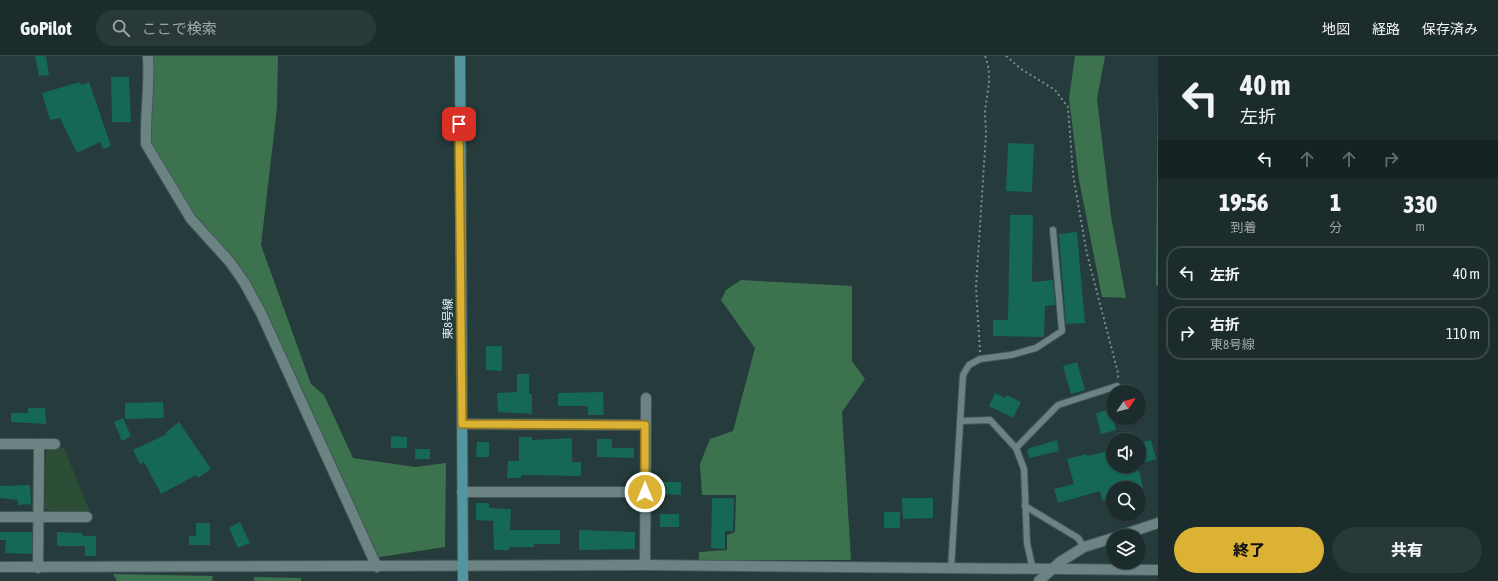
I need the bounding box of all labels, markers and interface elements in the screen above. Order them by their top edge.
search box [96,10,376,46]
text: GoPilot [20,17,72,39]
icon: search [110,17,132,39]
text: ここで検索 [142,20,217,37]
text: 地図 [1322,21,1350,37]
text: 経路 [1372,21,1400,37]
text: 保存済み [1422,21,1478,37]
text: 40 m [1240,69,1290,101]
icon: left [1174,72,1226,124]
text: 左折 [1240,106,1276,127]
pin [442,107,476,141]
icon: arrive [448,113,470,135]
icon: left [1254,148,1276,170]
icon: ahead [1296,148,1318,170]
icon: ahead [1338,148,1360,170]
icon: right [1380,148,1402,170]
text: 19:56 [1219,189,1268,216]
text: 1 [1330,189,1341,216]
text: 330 [1403,191,1437,218]
text: m [1415,219,1425,234]
text: 到着 [1231,220,1257,235]
text: 分 [1329,220,1342,235]
icon: left [1176,262,1198,284]
text: 40 m [1453,265,1480,282]
text: 左折 [1210,266,1240,283]
street label: 東8号線 [441,298,455,340]
text: 右折 [1210,316,1240,333]
icon: right [1176,322,1198,344]
text: 110 m [1446,325,1480,342]
text: 東8号線 [1210,337,1255,352]
north arrow [1106,385,1146,425]
map controls [1106,385,1146,569]
button: sound [1106,433,1146,473]
position arrow [624,471,666,513]
button: search [1106,481,1146,521]
button: 終了 [1174,527,1324,573]
button: 共有 [1332,527,1482,573]
button: layers [1106,529,1146,569]

